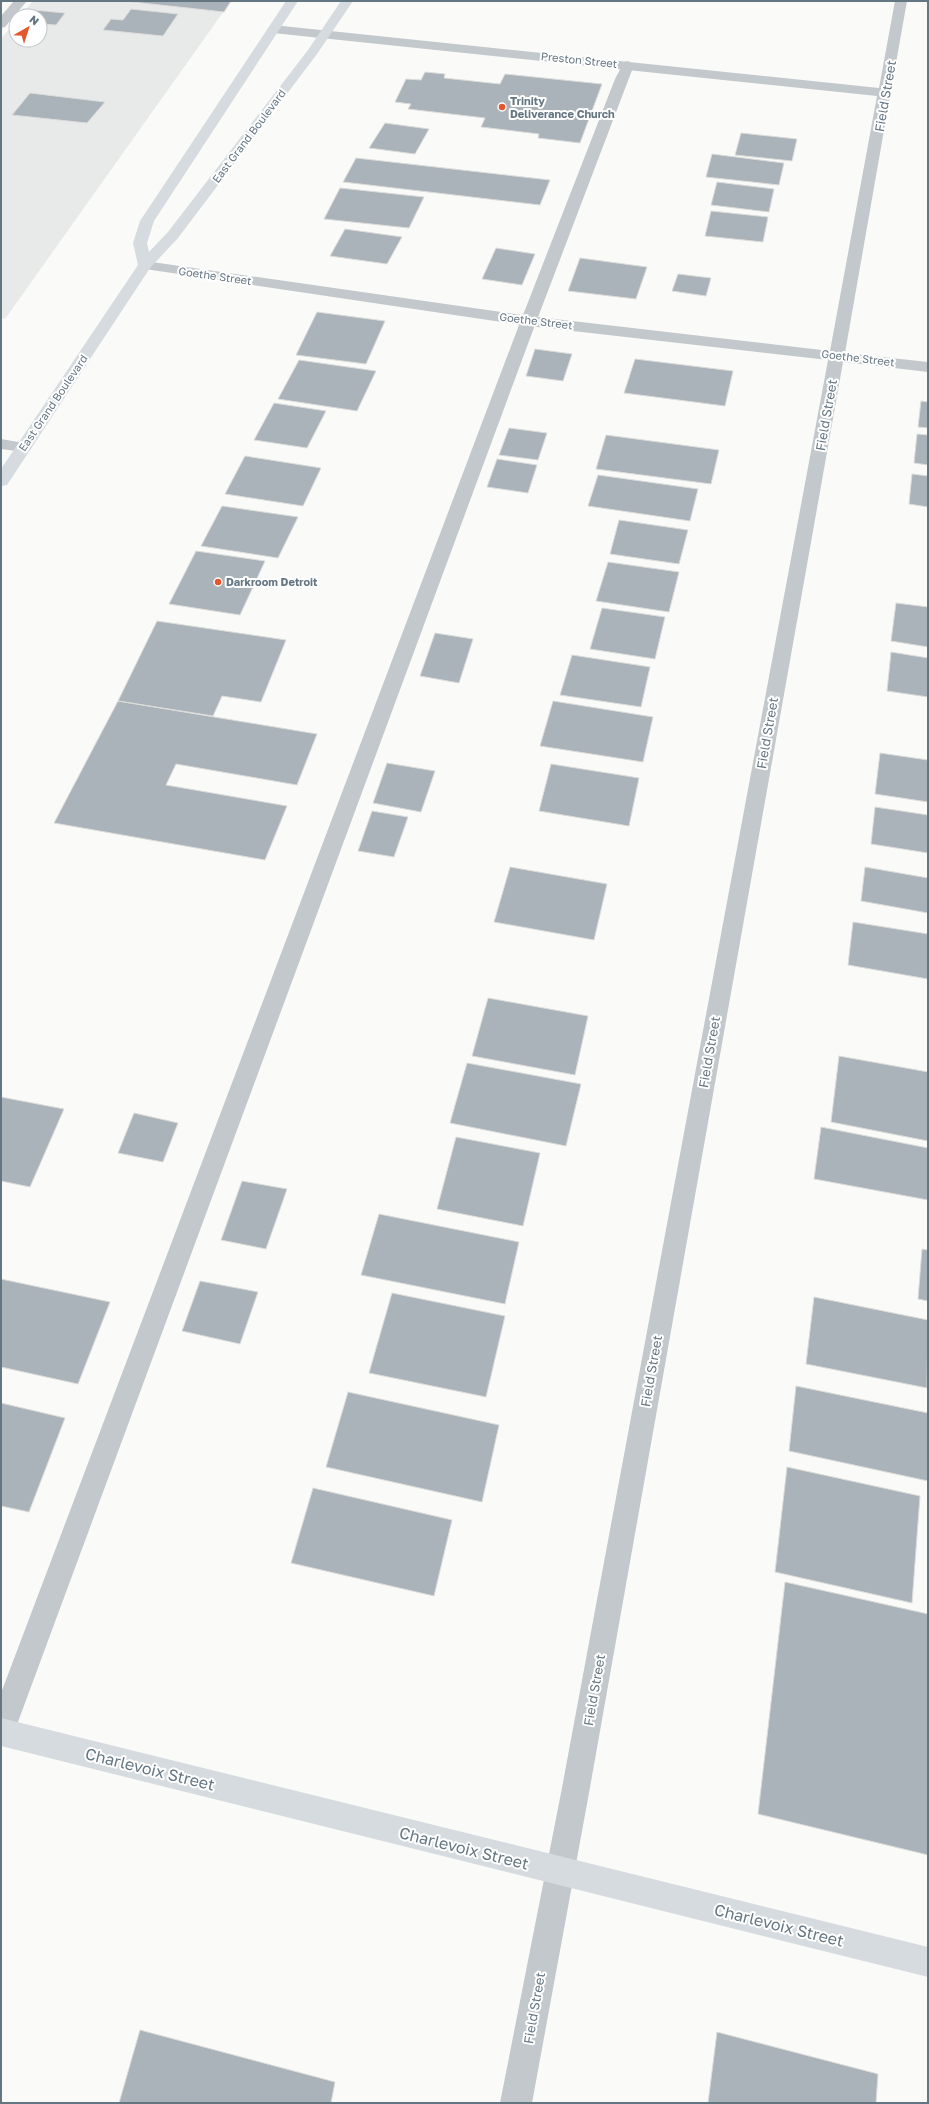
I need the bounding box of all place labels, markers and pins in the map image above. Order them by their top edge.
place label: Trinity Deliverance Church [510,94,615,120]
marker: Trinity Deliverance Church [497,102,507,112]
place label: Darkroom Detroit [226,575,318,588]
marker: Darkroom Detroit [213,577,223,587]

